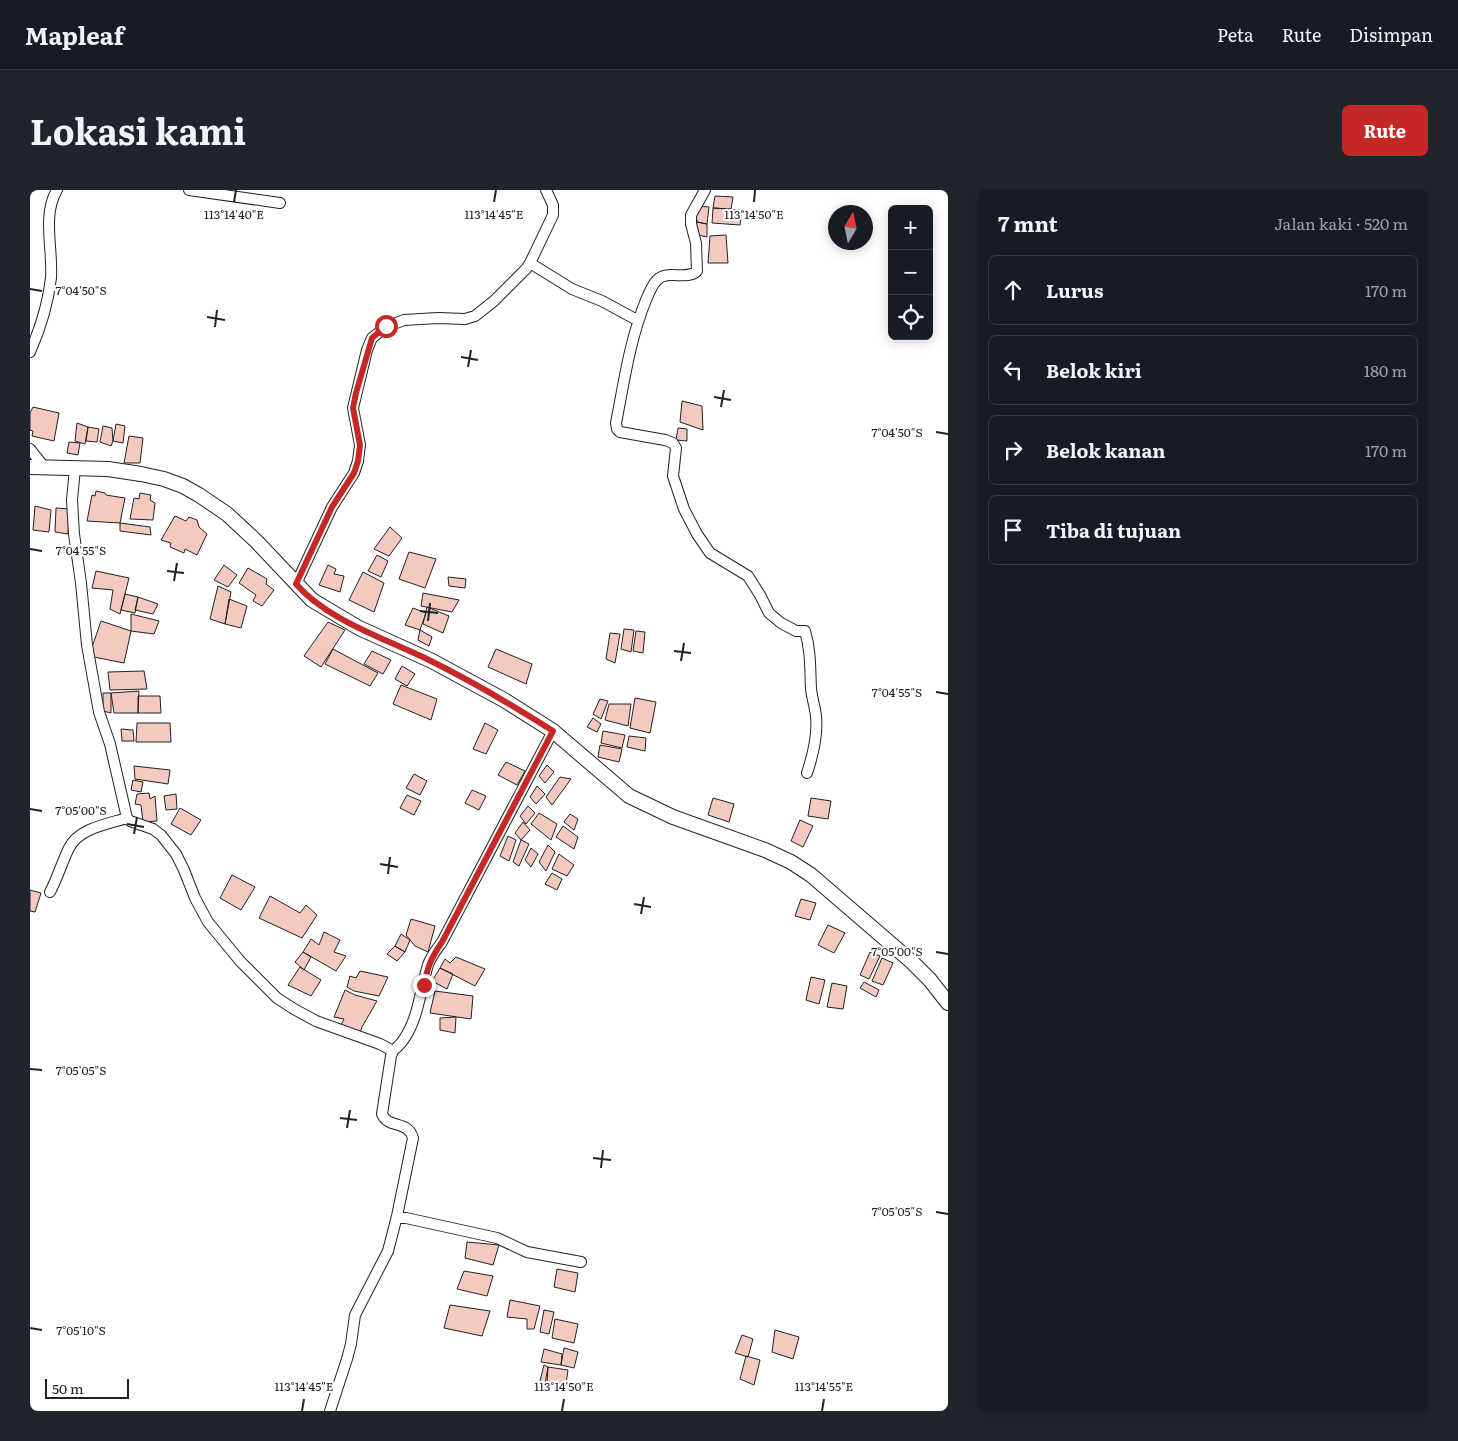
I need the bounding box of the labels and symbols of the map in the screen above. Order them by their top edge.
text: 113°14'40"E [204,205,264,223]
text: 113°14'45"E [464,205,524,223]
text: 113°14'50"E [724,205,784,223]
north arrow [828,205,873,250]
text: 7°04'50"S [55,281,107,299]
route start [375,315,398,338]
text: 7°04'50"S [871,423,923,441]
text: 7°04'55"S [56,541,106,559]
text: 7°04'55"S [872,683,922,701]
text: 7°05'00"S [55,801,107,819]
text: 7°05'00"S [871,942,923,960]
route end [413,974,436,997]
text: 7°05'05"S [56,1061,106,1079]
text: 7°05'05"S [872,1202,922,1220]
text: 7°05'10"S [56,1321,106,1339]
scale bar [45,1376,129,1399]
text: 113°14'45"E [274,1377,334,1395]
text: 113°14'50"E [534,1377,594,1395]
text: 113°14'55"E [795,1377,854,1395]

